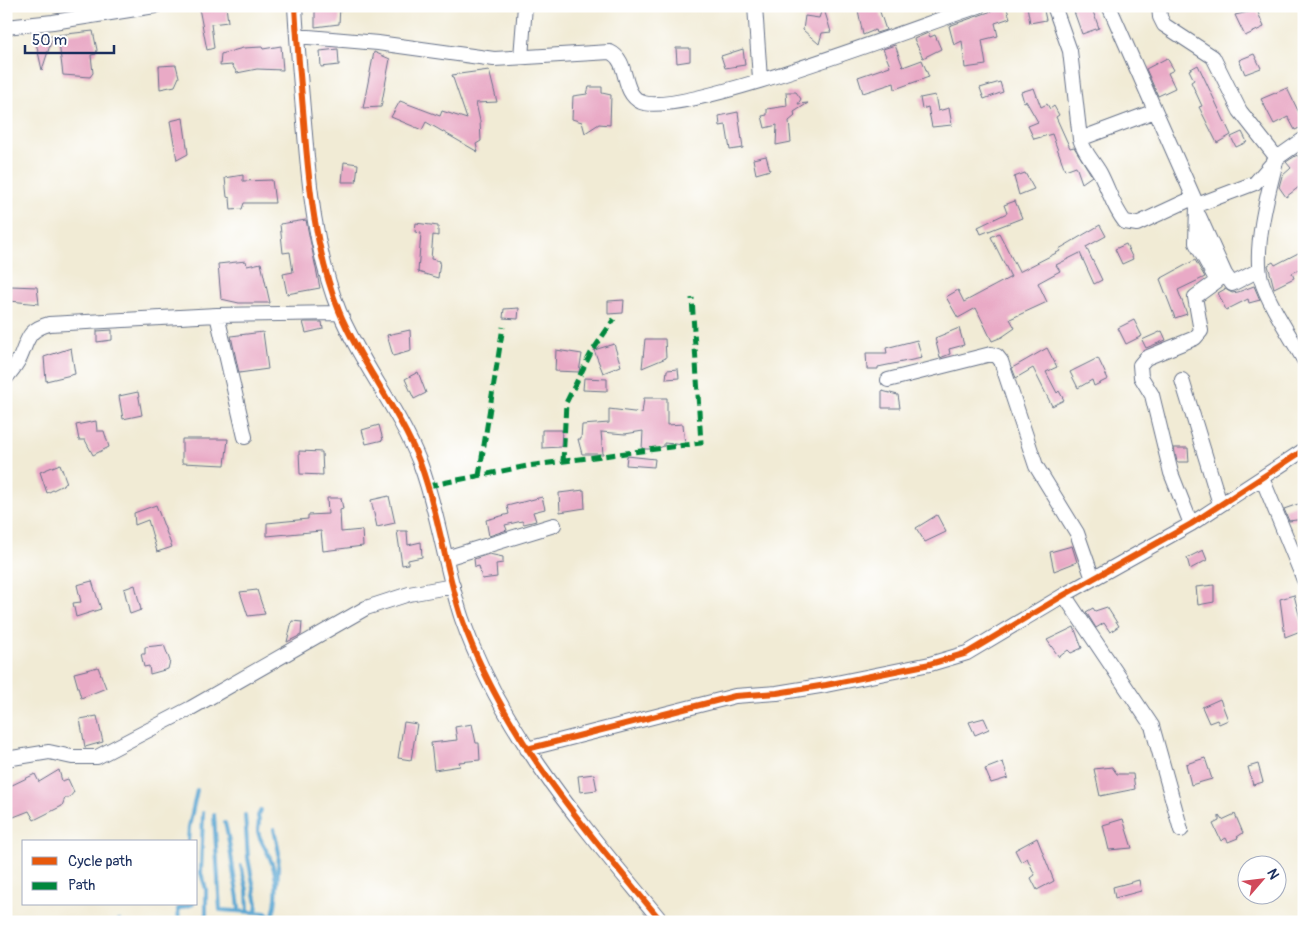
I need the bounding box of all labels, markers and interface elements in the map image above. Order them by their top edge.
scale bar [25,22,114,54]
text: 50 m [32,31,67,50]
legend [22,840,198,906]
text: Cycle path [68,852,132,871]
north arrow [1238,856,1288,906]
text: N [1263,866,1283,882]
text: Path [68,876,95,895]

